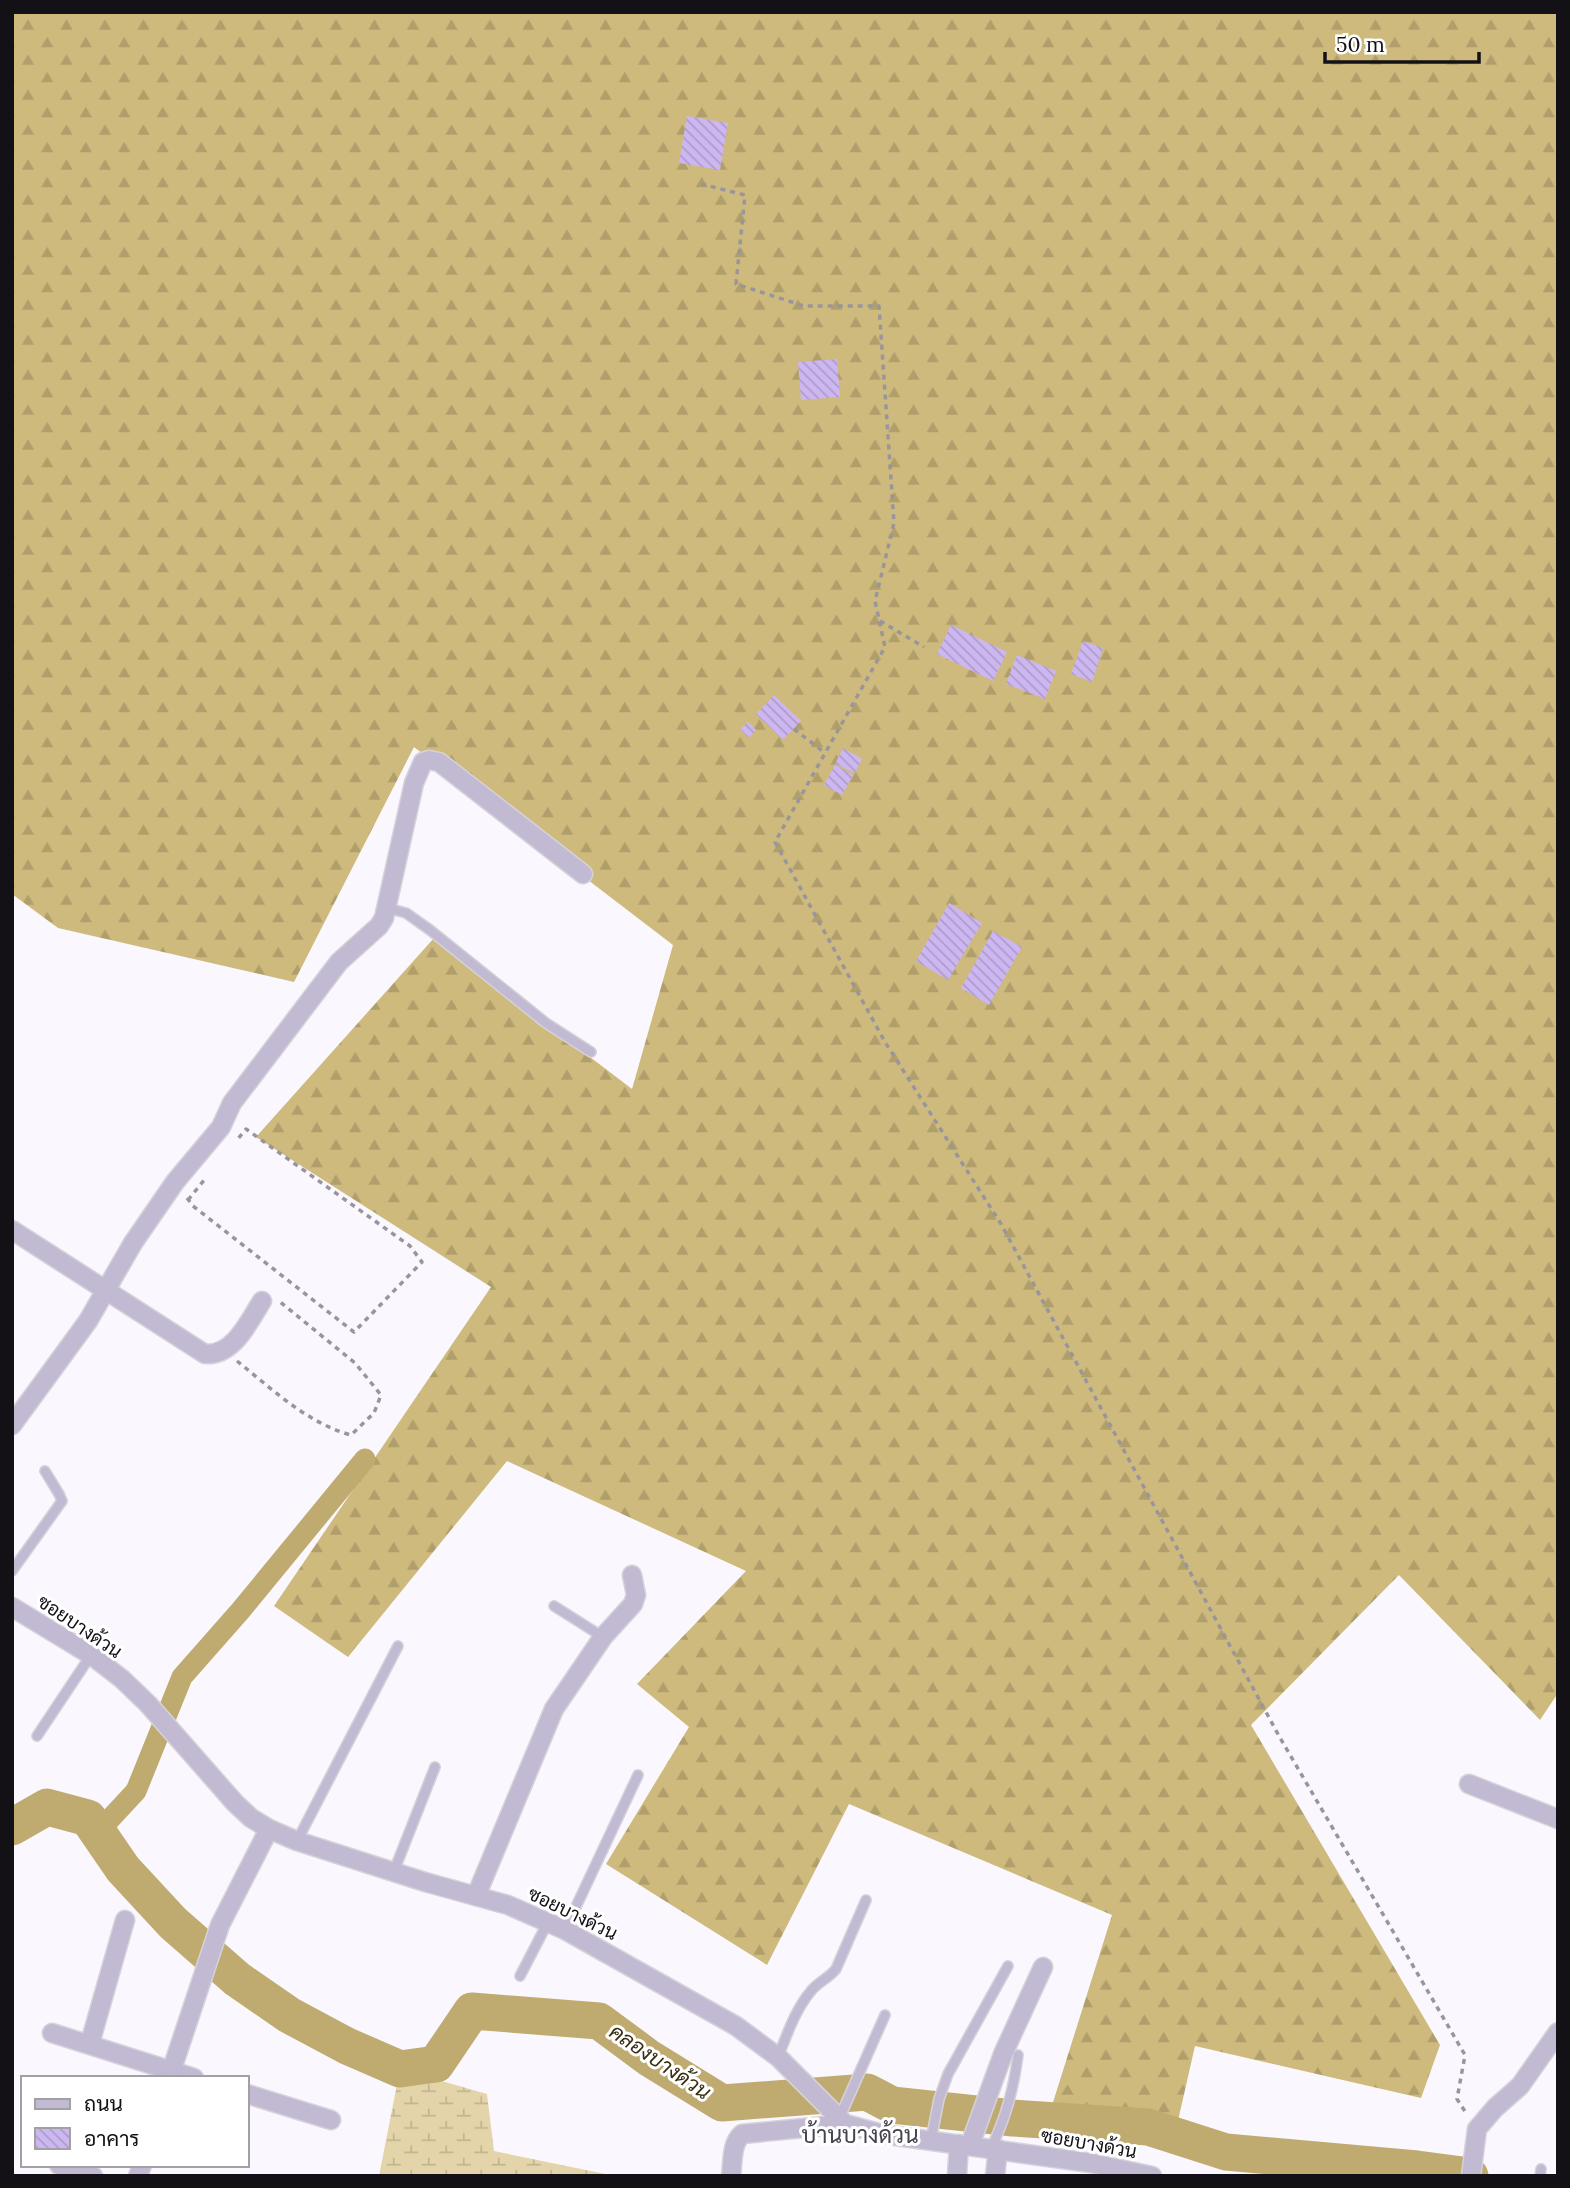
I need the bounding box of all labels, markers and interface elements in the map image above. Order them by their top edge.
scale bar [1325,21,1479,65]
text: 50 m [1336,31,1385,58]
street label: ซอยบางด้วน [33,1589,127,1663]
street label: ซอยบางด้วน [524,1881,622,1945]
water label: คลองบางด้วน [604,2018,717,2106]
legend [21,2076,248,2167]
text: ถนน [84,2090,123,2117]
district label: บ้านบางด้วน [801,2120,919,2149]
street label: ซอยบางด้วน [1039,2123,1139,2163]
text: อาคาร [84,2125,140,2152]

